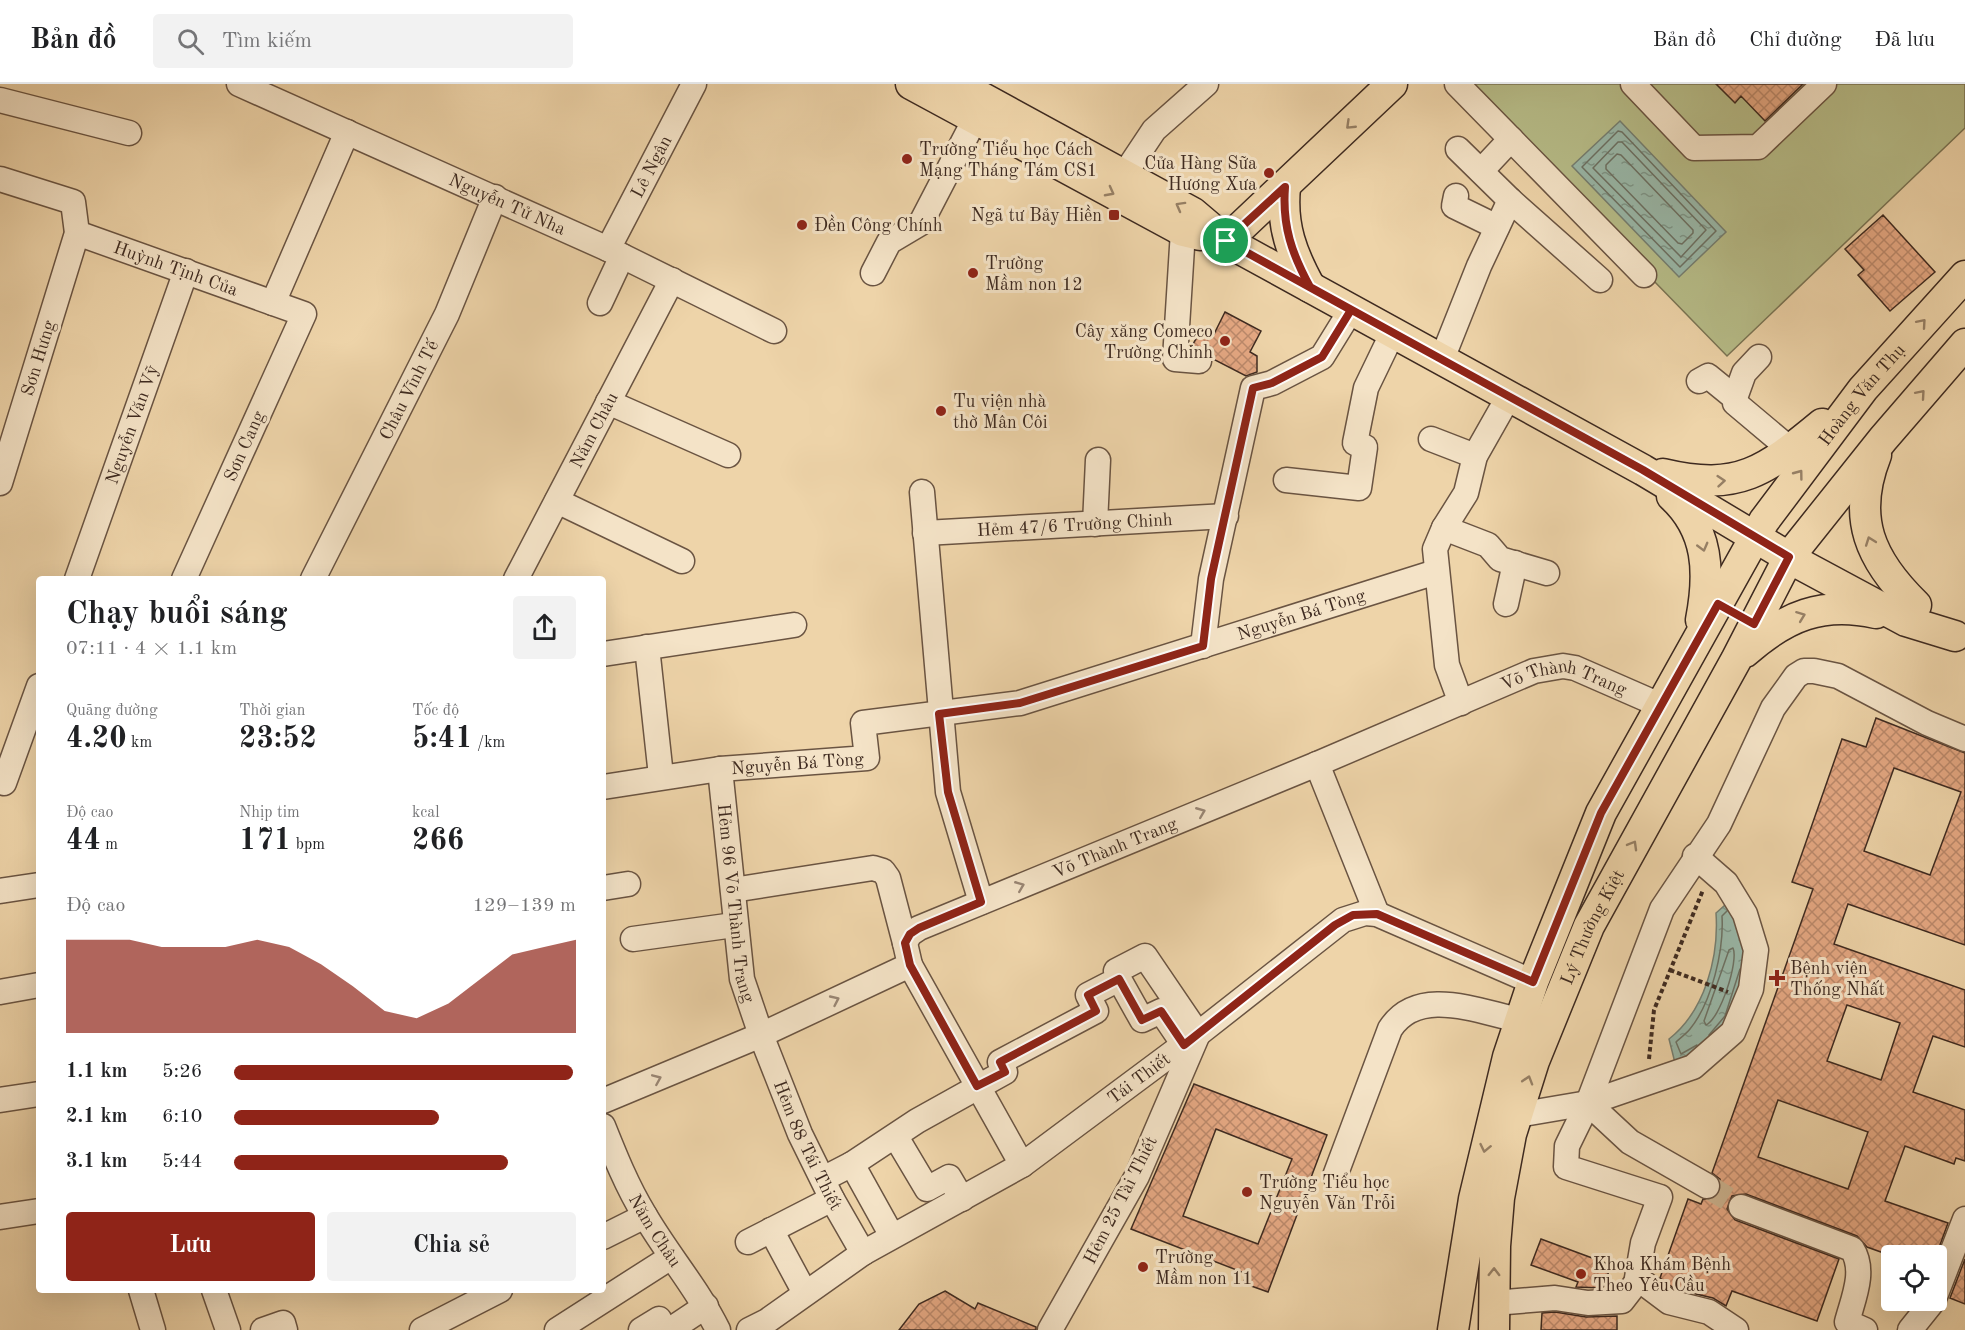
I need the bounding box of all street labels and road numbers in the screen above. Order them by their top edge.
street label: Lê Ngân [628,133,676,201]
street label: Nguyễn Tử Nha [446,171,568,239]
street label: Huỳnh Tịnh Của [111,239,240,300]
street label: Sơn Hưng [19,318,59,398]
street label: Châu Vĩnh Tế [377,336,443,443]
street label: Hoàng Văn Thụ [1816,341,1909,449]
street label: Nguyễn Văn Vỹ [103,362,162,487]
street label: Năm Châu [568,389,622,471]
street label: Sơn Cang [221,408,269,484]
street label: Hẻm 47/6 Trường Chinh [977,511,1173,540]
street label: Nguyễn Bá Tòng [1235,587,1368,644]
street label: Võ Thành Trang [1498,657,1629,700]
street label: Nguyễn Bá Tòng [730,750,865,778]
street label: Hẻm 96 Võ Thành Trang [714,803,757,1005]
street label: Võ Thành Trang [1050,815,1180,882]
street label: Lý Thường Kiệt [1558,867,1628,987]
street label: Tái Thiết [1105,1050,1174,1108]
street label: Hẻm 88 Tái Thiết [770,1078,845,1214]
street label: Hẻm 25 Tài Thiết [1080,1133,1161,1267]
street label: Năm Châu [625,1191,684,1271]

